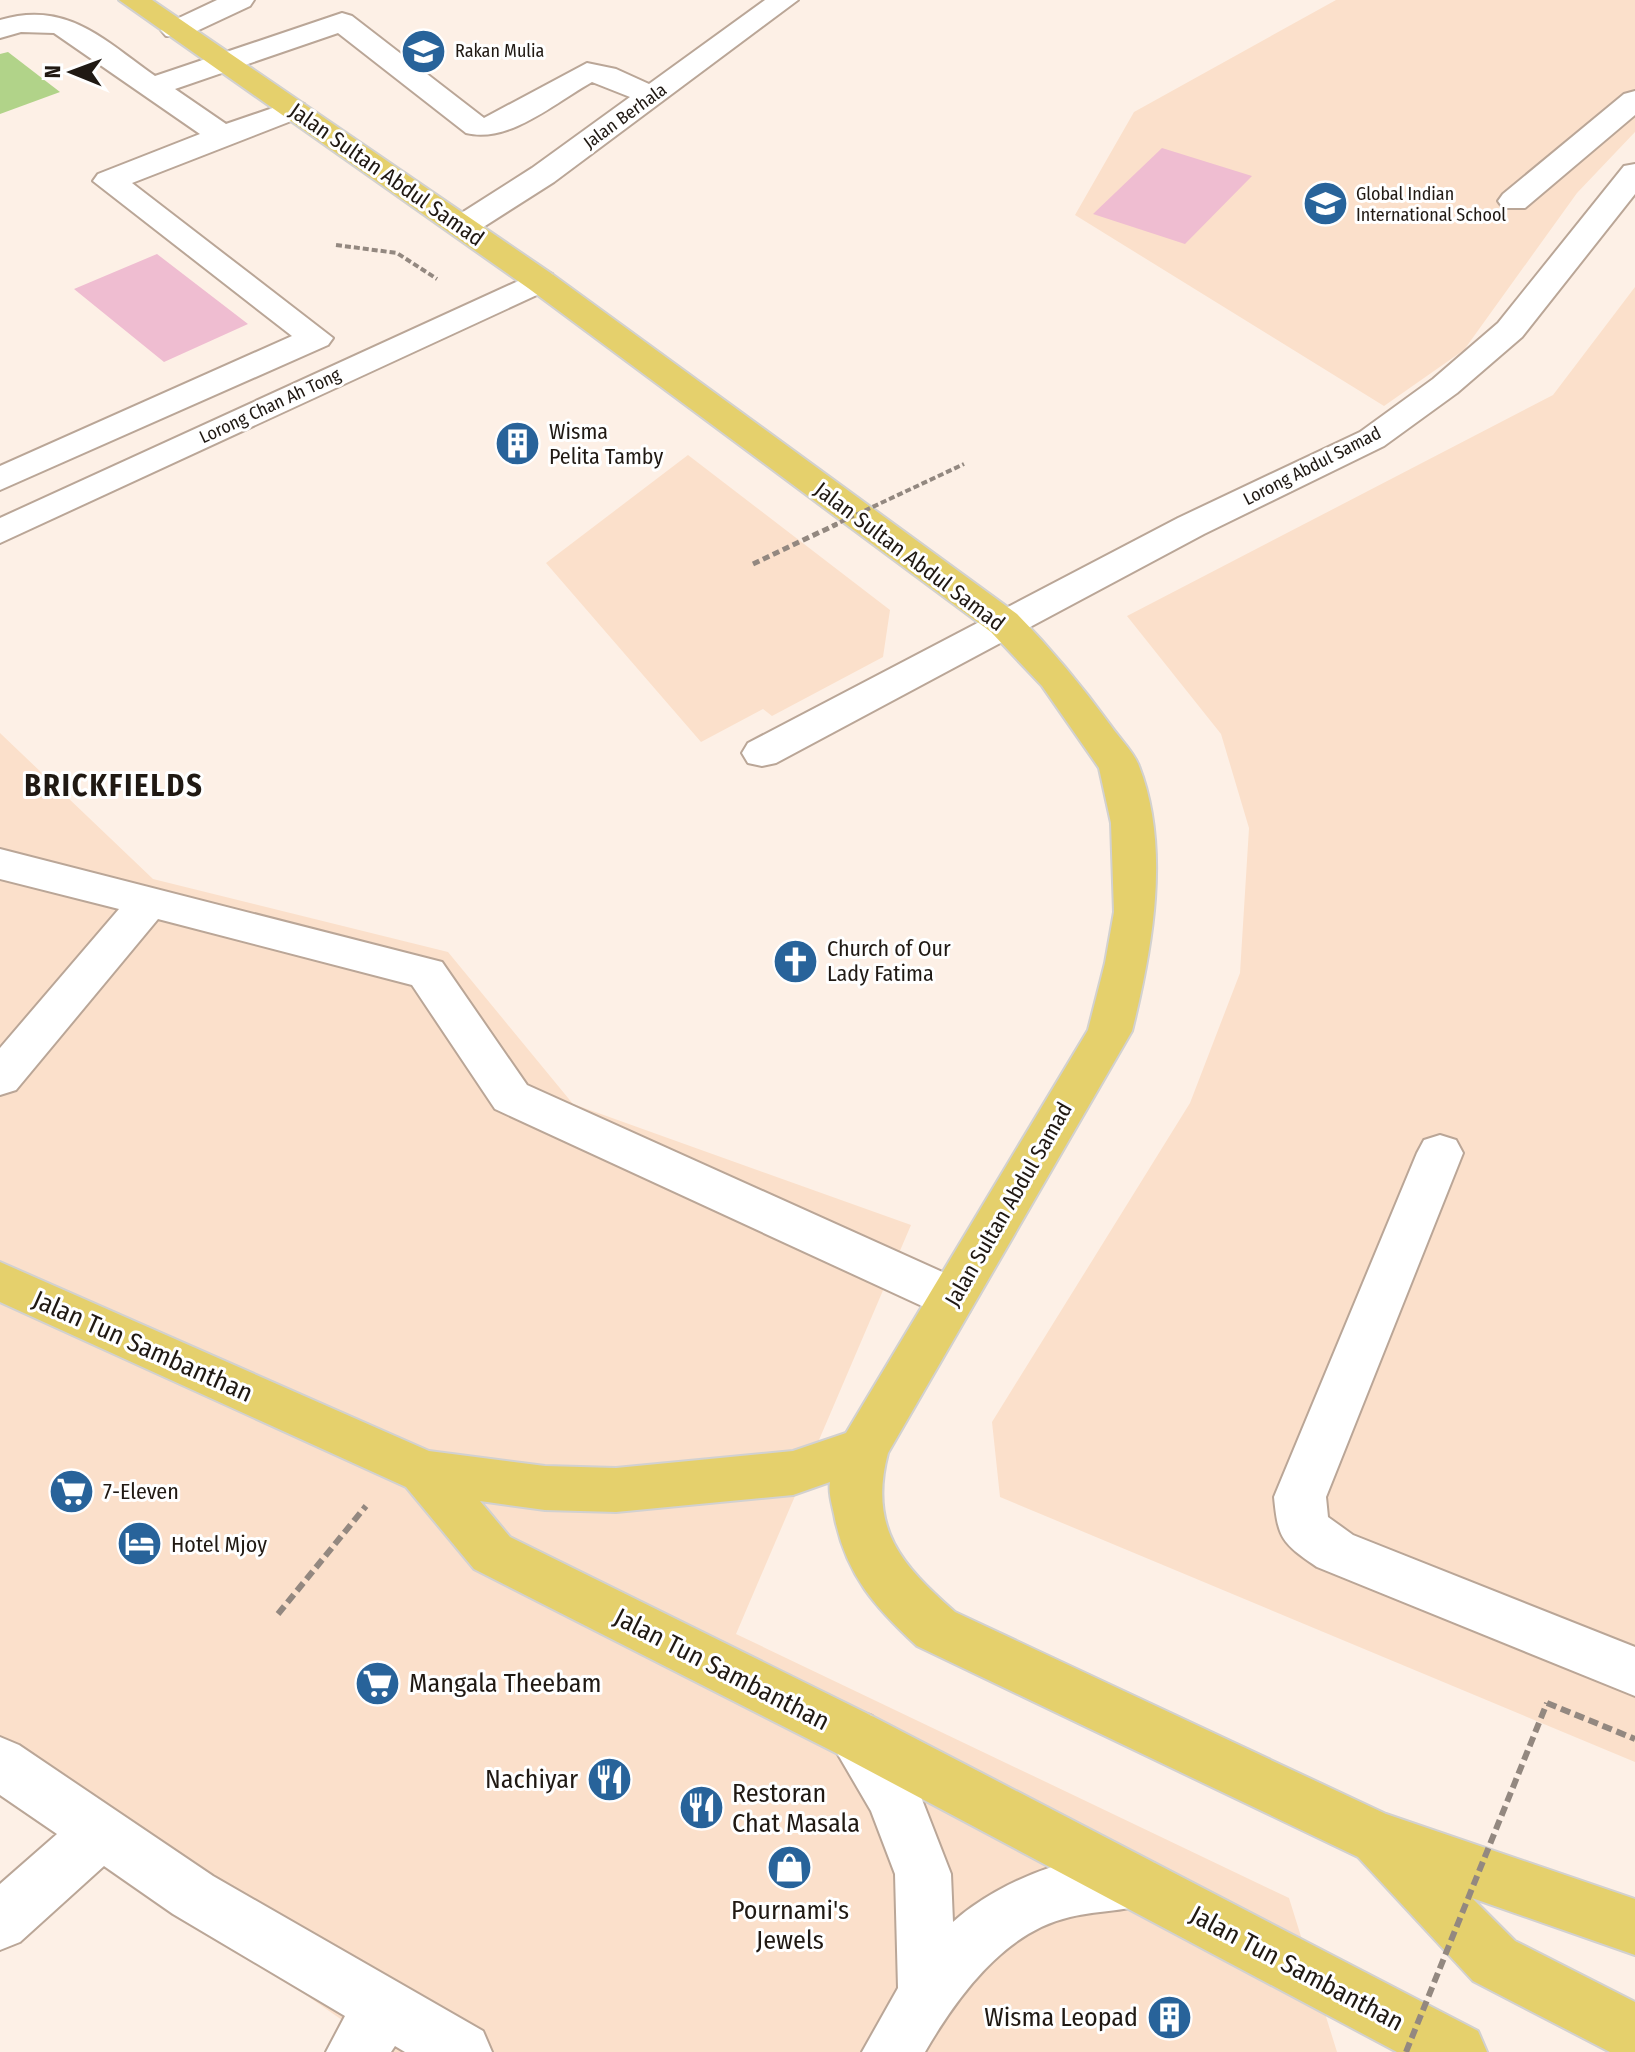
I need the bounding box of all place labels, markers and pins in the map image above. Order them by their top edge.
school or university icon: Rakan Mulia [400,27,448,75]
place label: Rakan Mulia [455,40,545,62]
school or university icon: Global Indian International School [1301,180,1349,228]
place label: Global Indian International School [1356,183,1506,226]
place label: Wisma Pelita Tamby [549,418,663,470]
building icon: Wisma Pelita Tamby [494,420,542,468]
place label: Church of Our Lady Fatima [827,935,951,987]
church icon: Church of Our Lady Fatima [772,937,820,985]
supermarket icon: 7-Eleven [48,1467,96,1515]
place label: 7-Eleven [103,1478,179,1505]
hotel icon: Hotel Mjoy [116,1520,164,1568]
place label: Hotel Mjoy [171,1531,267,1558]
supermarket icon: Mangala Theebam [354,1659,402,1707]
place label: Mangala Theebam [409,1668,601,1699]
restaurant icon: Nachiyar [585,1755,633,1803]
place label: Nachiyar [485,1764,578,1795]
place label: Restoran Chat Masala [732,1778,860,1839]
restaurant icon: Restoran Chat Masala [677,1784,725,1832]
shop icon: Pournami's Jewels [766,1843,814,1891]
place label: Pournami's Jewels [731,1895,849,1956]
building icon: Wisma Leopad [1145,1993,1193,2041]
place label: Wisma Leopad [984,2002,1138,2033]

